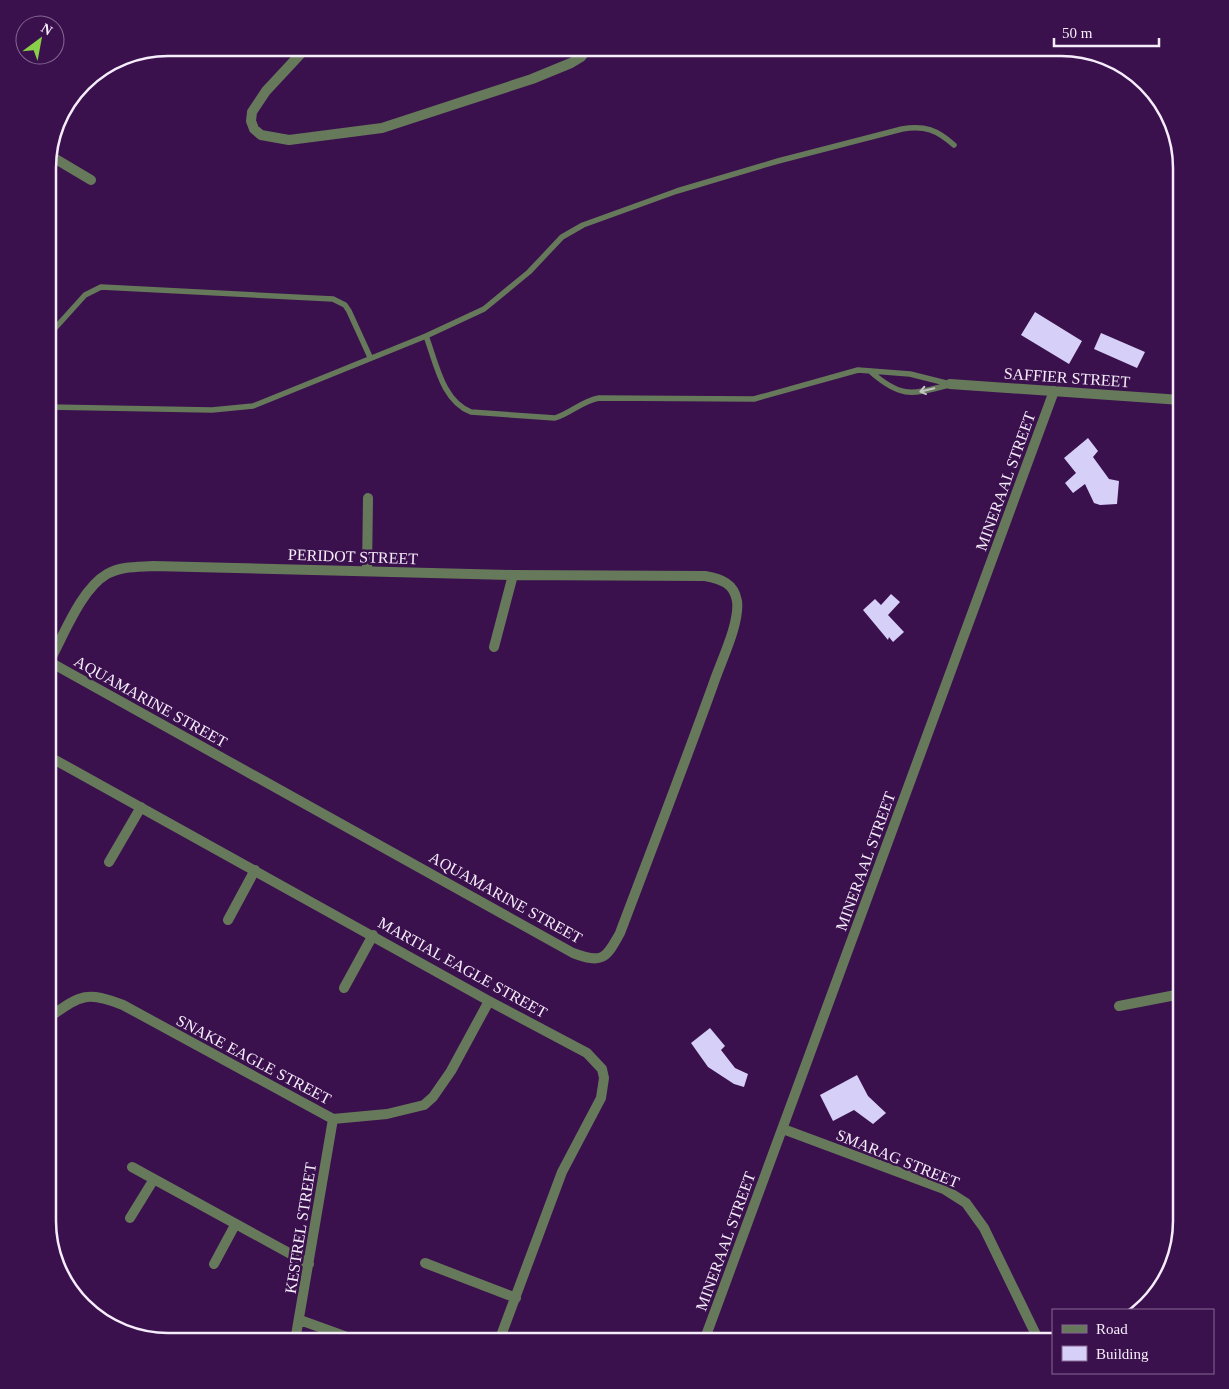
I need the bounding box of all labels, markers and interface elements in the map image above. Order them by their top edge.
north arrow [15,15,65,65]
scale bar [1054,15,1159,47]
text: N [38,20,55,38]
text: 50 m [1062,25,1093,41]
street label: SAFFIER STREET [1003,365,1131,390]
one-way arrow [919,386,935,395]
street label: MINERAAL STREET [972,409,1039,553]
street label: PERIDOT STREET [288,546,418,567]
street label: AQUAMARINE STREET [71,652,230,751]
street label: MINERAAL STREET [832,789,899,933]
street label: AQUAMARINE STREET [426,848,585,947]
street label: MARTIAL EAGLE STREET [375,914,550,1021]
street label: SNAKE EAGLE STREET [174,1011,334,1108]
street label: SMARAG STREET [834,1126,962,1191]
street label: KESTREL STREET [282,1161,319,1295]
street label: MINERAAL STREET [692,1169,759,1313]
legend [1052,1309,1214,1374]
text: Road [1096,1321,1128,1337]
text: Building [1096,1346,1149,1362]

